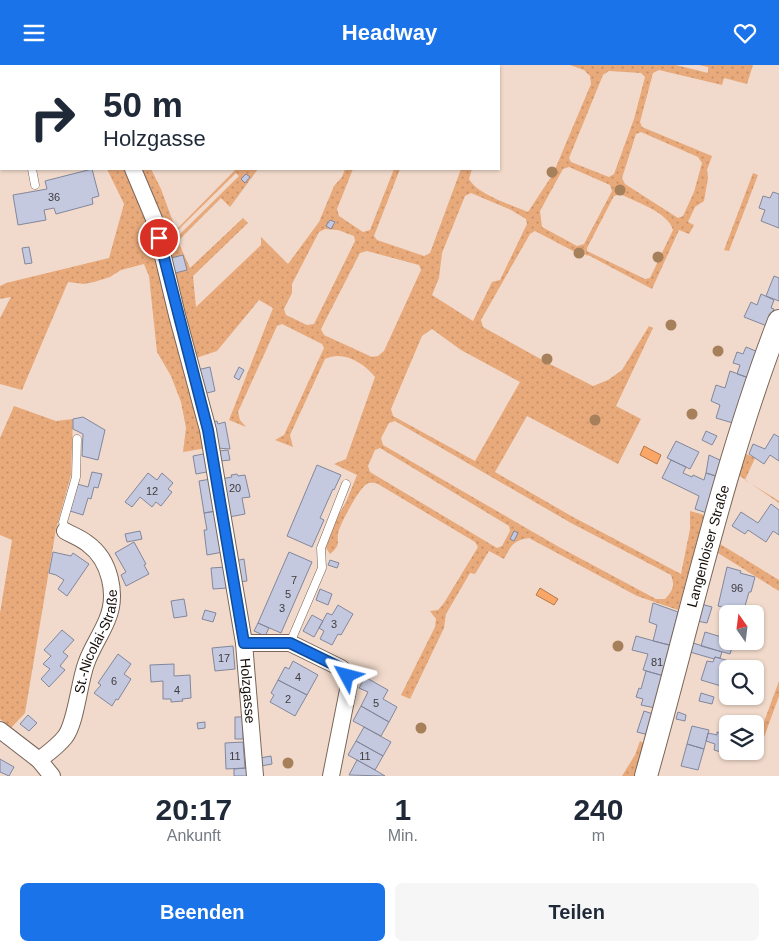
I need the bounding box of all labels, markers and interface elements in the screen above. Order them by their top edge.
icon: menu [20,19,48,47]
icon: heart [731,19,759,47]
text: Headway [342,20,437,45]
icon: right [20,85,85,150]
text: 50 m [103,85,183,124]
text: Holzgasse [103,126,206,151]
house number: 36 [48,191,60,203]
pin [138,217,180,259]
icon: arrive [145,224,173,252]
house number: 20 [229,482,241,494]
street label: Langenloiser Straße [683,483,732,609]
house number: 12 [146,485,158,497]
house number: 7 [291,574,297,586]
house number: 96 [731,582,743,594]
house number: 5 [285,588,291,600]
street label: St.-Nicolai-Straße [71,589,120,695]
house number: 3 [279,602,285,614]
north arrow [719,605,764,650]
map controls [719,605,764,760]
house number: 3 [331,618,337,630]
position arrow [320,649,372,701]
house number: 17 [218,652,230,664]
house number: 81 [651,656,663,668]
street label: Holzgasse [237,657,259,724]
button: search [719,660,764,705]
house number: 4 [295,671,301,683]
house number: 6 [111,675,117,687]
house number: 4 [174,684,180,696]
house number: 2 [285,693,291,705]
house number: 5 [373,697,379,709]
button: layers [719,715,764,760]
house number: 11 [229,750,241,762]
house number: 11 [359,750,371,762]
text: 20:17 [155,793,232,826]
text: 1 [394,793,411,826]
text: 240 [573,793,623,826]
text: Ankunft [167,827,221,844]
text: Min. [388,827,418,844]
text: m [592,827,605,844]
button: Beenden [20,883,385,941]
button: Teilen [395,883,759,941]

